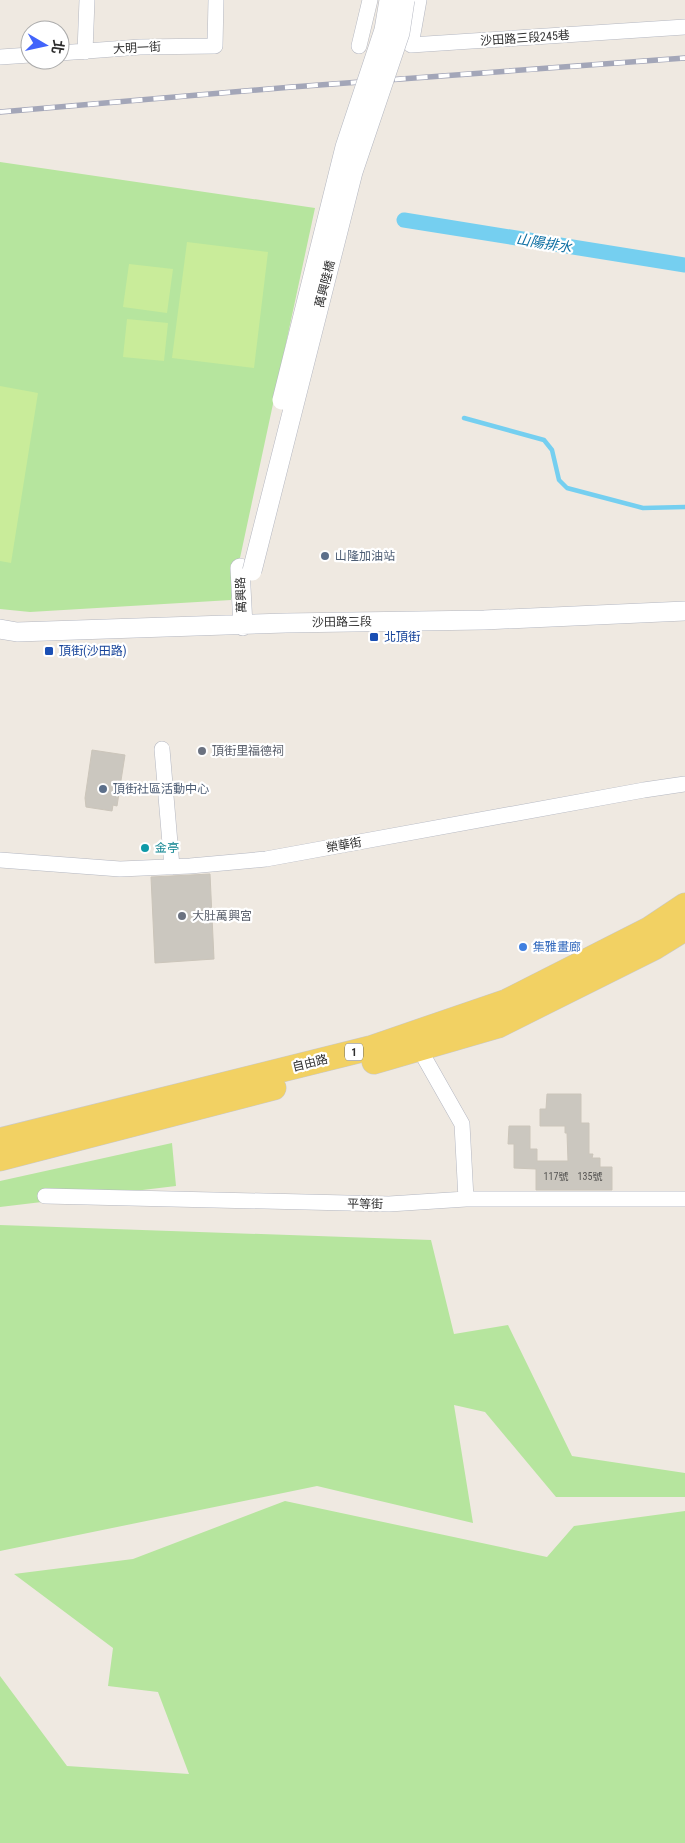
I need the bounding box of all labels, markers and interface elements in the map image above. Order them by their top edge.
north arrow [20,20,70,70]
street label: 沙田路三段245巷 [480,28,570,48]
text: 北 [49,39,67,55]
street label: 大明一街 [113,40,161,56]
water label: 山陽排水 [515,231,574,255]
street label: 萬興陸橋 [312,259,338,309]
place label: 山隆加油站 [335,549,395,563]
marker: 山隆加油站 [319,550,331,562]
street label: 萬興路 [233,577,249,613]
street label: 沙田路三段 [312,614,372,630]
place label: 北頂街 [384,630,420,644]
marker: 北頂街 [368,631,380,643]
place label: 頂街(沙田路) [59,644,127,658]
marker: 頂街(沙田路) [43,645,55,657]
place label: 頂街里福德祠 [212,744,284,758]
marker: 頂街里福德祠 [196,745,208,757]
place label: 頂街社區活動中心 [113,782,209,796]
marker: 頂街社區活動中心 [97,783,109,795]
street label: 榮華街 [325,835,363,855]
place label: 金亭 [155,841,179,855]
marker: 金亭 [139,842,151,854]
place label: 大肚萬興宮 [192,909,252,923]
marker: 大肚萬興宮 [176,910,188,922]
place label: 集雅畫廊 [533,940,581,954]
marker: 集雅畫廊 [517,941,529,953]
road number: 1 [345,1044,363,1060]
street label: 自由路 [291,1052,329,1074]
house number: 117號 [544,1171,568,1182]
house number: 135號 [578,1171,602,1182]
street label: 平等街 [347,1197,383,1211]

